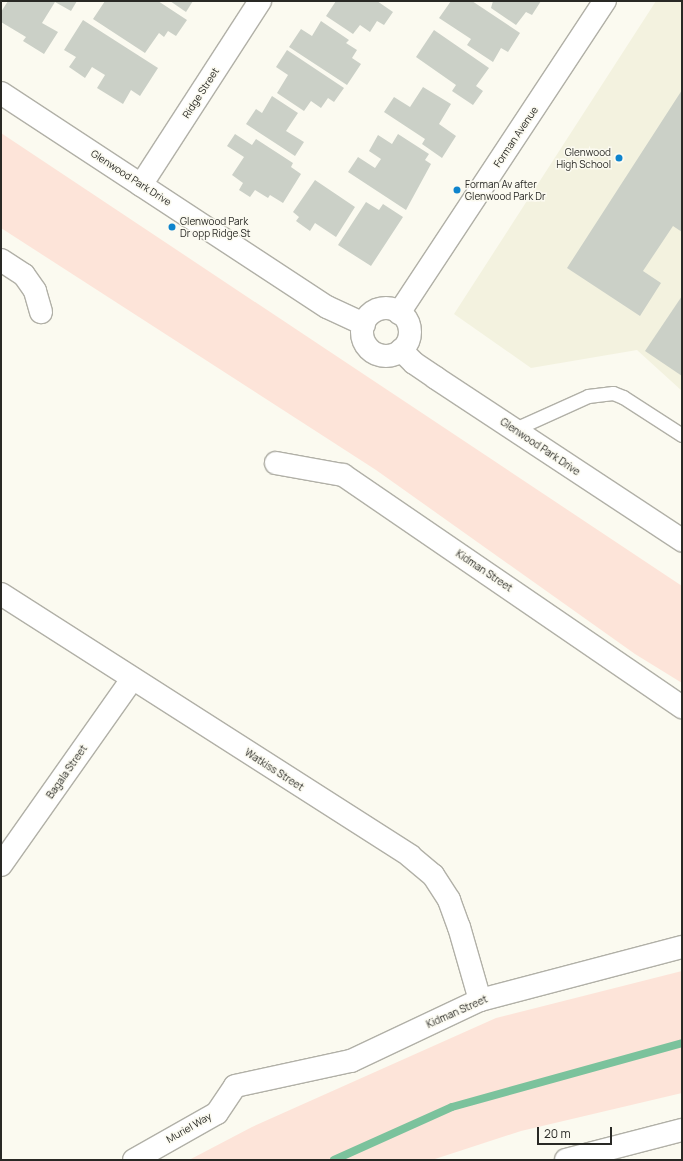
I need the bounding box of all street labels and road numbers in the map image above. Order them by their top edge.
street label: Ridge Street [180,66,222,120]
street label: Forman Avenue [491,104,541,170]
street label: Glenwood Park Drive [89,147,173,209]
street label: Glenwood Park Drive [498,416,582,478]
street label: Kidman Street [453,548,515,594]
street label: Bagala Street [44,743,90,801]
street label: Watkiss Street [242,747,306,793]
street label: Kidman Street [425,993,489,1031]
street label: Muriel Way [164,1110,214,1146]

